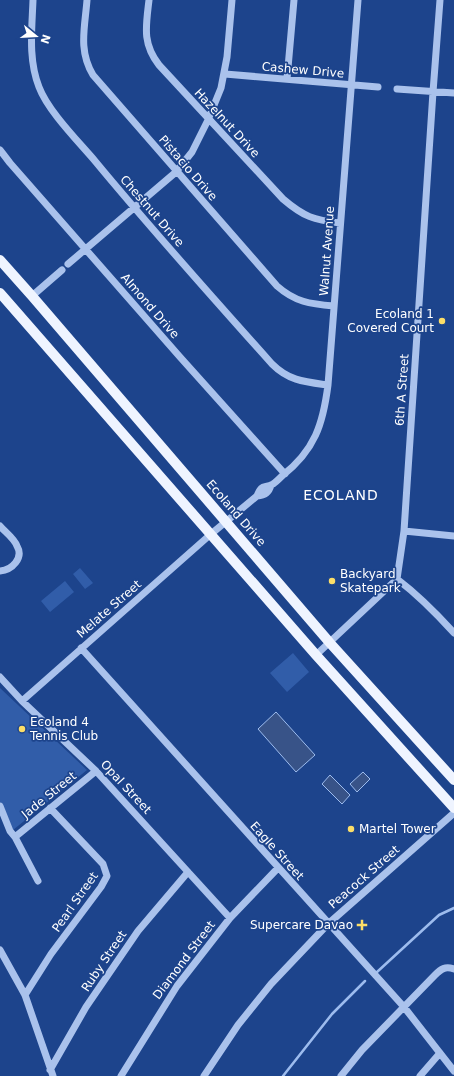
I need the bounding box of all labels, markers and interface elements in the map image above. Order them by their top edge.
north arrow [16,16,56,56]
text: N [37,33,53,45]
street label: Cashew Drive [261,59,345,81]
street label: Hazelnut Drive [191,86,263,160]
street label: Pistacio Drive [156,133,220,203]
street label: Chestnut Drive [117,172,187,250]
street label: Walnut Avenue [317,206,337,296]
street label: Almond Drive [118,271,182,341]
place label: Ecoland 1 Covered Court [347,307,434,335]
marker: Ecoland 1 Covered Court [437,316,447,326]
street label: 6th A Street [392,353,412,427]
street label: Ecoland Drive [203,477,269,549]
district label: ECOLAND [303,487,379,503]
place label: Backyard Skatepark [340,567,401,595]
marker: Backyard Skatepark [327,576,337,586]
street label: Melate Street [74,577,144,641]
place label: Ecoland 4 Tennis Club [29,715,98,743]
marker: Ecoland 4 Tennis Club [17,724,27,734]
street label: Opal Street [98,757,155,817]
street label: Jade Street [18,769,79,822]
street label: Eagle Street [247,819,307,883]
place label: Martel Tower [359,822,436,836]
marker: Martel Tower [346,824,356,834]
street label: Peacock Street [326,842,403,912]
street label: Pearl Street [49,869,101,935]
street label: Diamond Street [150,918,218,1002]
place label: Supercare Davao [250,918,353,932]
marker: Supercare Davao [356,919,368,931]
street label: Ruby Street [79,928,130,994]

